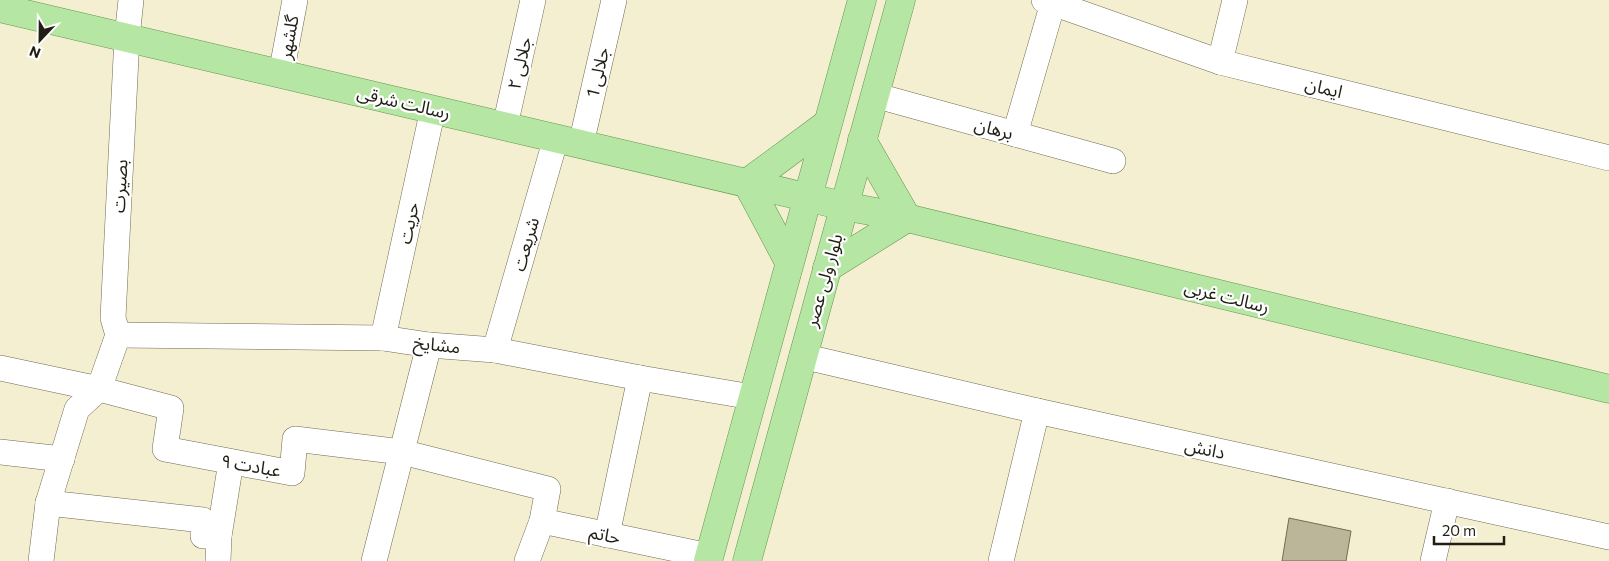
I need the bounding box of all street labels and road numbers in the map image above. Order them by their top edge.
street label: گلشهر [273,13,304,62]
street label: جلالی ۲ [502,35,537,92]
street label: جلالی 1 [581,45,614,99]
street label: ایمان [1303,72,1345,103]
street label: رسالت شرقی [355,81,453,124]
street label: برهان [972,112,1016,145]
street label: بصیرت [107,159,132,213]
street label: حریت [393,200,424,246]
street label: شریعت [507,214,544,274]
street label: بلوار ولی عصر [799,231,848,330]
street label: رسالت غربی [1182,275,1272,318]
street label: مشایخ [412,331,462,360]
street label: دانش [1183,433,1227,464]
street label: عبادت ۹ [219,449,283,481]
street label: حاتم [587,520,623,551]

